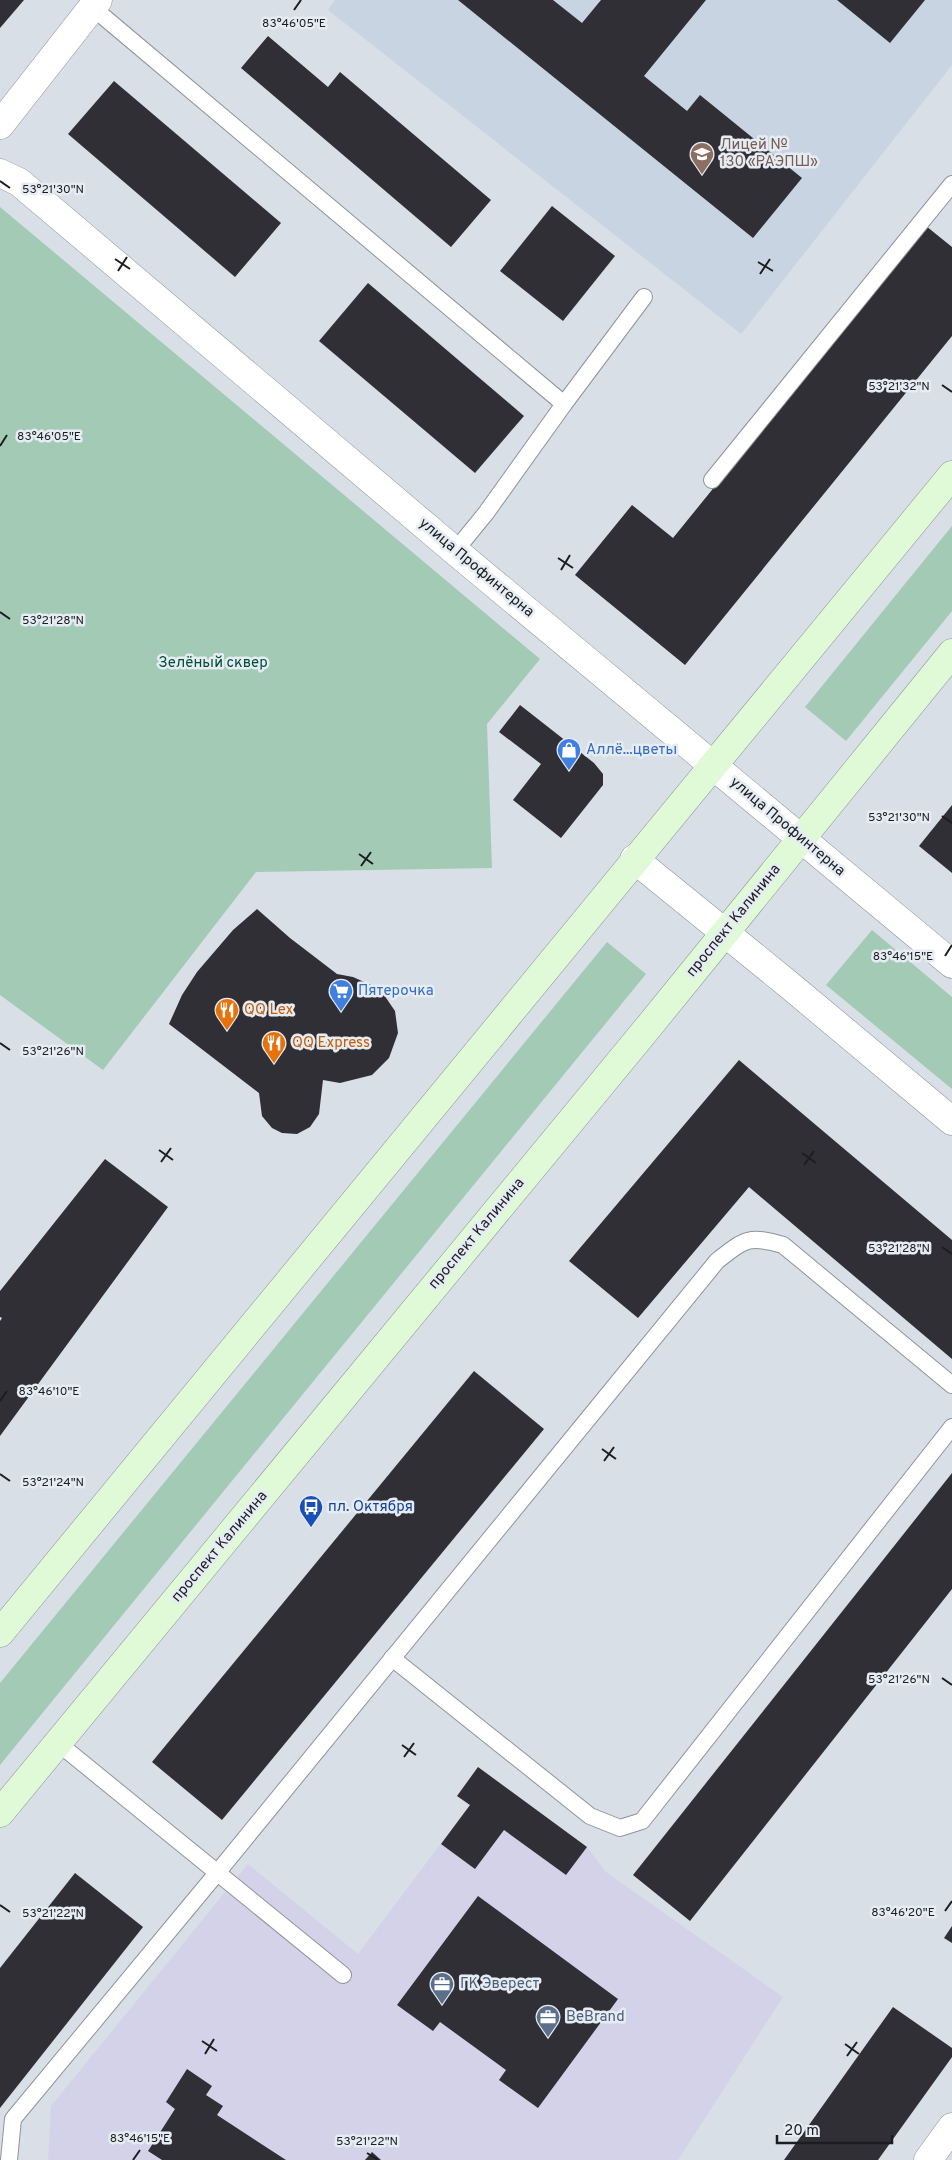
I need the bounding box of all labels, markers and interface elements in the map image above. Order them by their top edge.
text: 83°46'05"E [262,16,326,32]
place label: Лицей № 130 «РАЭПШ» [720,136,818,172]
school or university icon: Лицей № 130 «РАЭПШ» [689,141,715,175]
text: 53°21'30"N [22,182,84,198]
text: 53°21'32"N [868,379,930,395]
text: 83°46'05"E [17,429,81,445]
street label: улица Профинтерна [414,514,538,622]
text: 53°21'28"N [22,613,84,629]
park label: Зелёный сквер [158,654,268,673]
shop icon: Аллё...цветы [556,737,582,771]
place label: Аллё...цветы [586,741,677,760]
street label: улица Профинтерна [725,773,849,881]
text: 53°21'30"N [868,810,930,826]
street label: проспект Калинина [683,861,785,981]
text: 83°46'15"E [873,949,933,965]
supermarket icon: Пятерочка [328,978,354,1012]
place label: Пятерочка [358,982,434,1001]
restaurant icon: QQ Lex [214,997,240,1031]
place label: QQ Lex [244,1001,293,1020]
restaurant icon: QQ Express [261,1030,287,1064]
place label: QQ Express [292,1034,370,1053]
text: 53°21'26"N [22,1044,84,1060]
street label: проспект Калинина [425,1174,529,1294]
text: 53°21'28"N [868,1241,930,1257]
text: 83°46'10"E [19,1384,79,1400]
text: 53°21'24"N [22,1475,84,1491]
street label: проспект Калинина [168,1487,272,1607]
bus stop icon: пл. Октября [298,1494,324,1528]
place label: пл. Октября [328,1498,413,1517]
text: 53°21'26"N [868,1672,930,1688]
text: 83°46'20"E [871,1905,935,1921]
text: 53°21'22"N [22,1906,84,1922]
office icon: ГК Эверест [429,1971,455,2005]
place label: ГК Эверест [460,1975,540,1994]
office icon: BeBrand [535,2004,561,2038]
place label: BeBrand [566,2008,625,2027]
scale bar [777,2112,892,2144]
text: 20 m [784,2122,819,2141]
text: 83°46'15"E [110,2131,170,2147]
text: 53°21'22"N [336,2134,398,2150]

